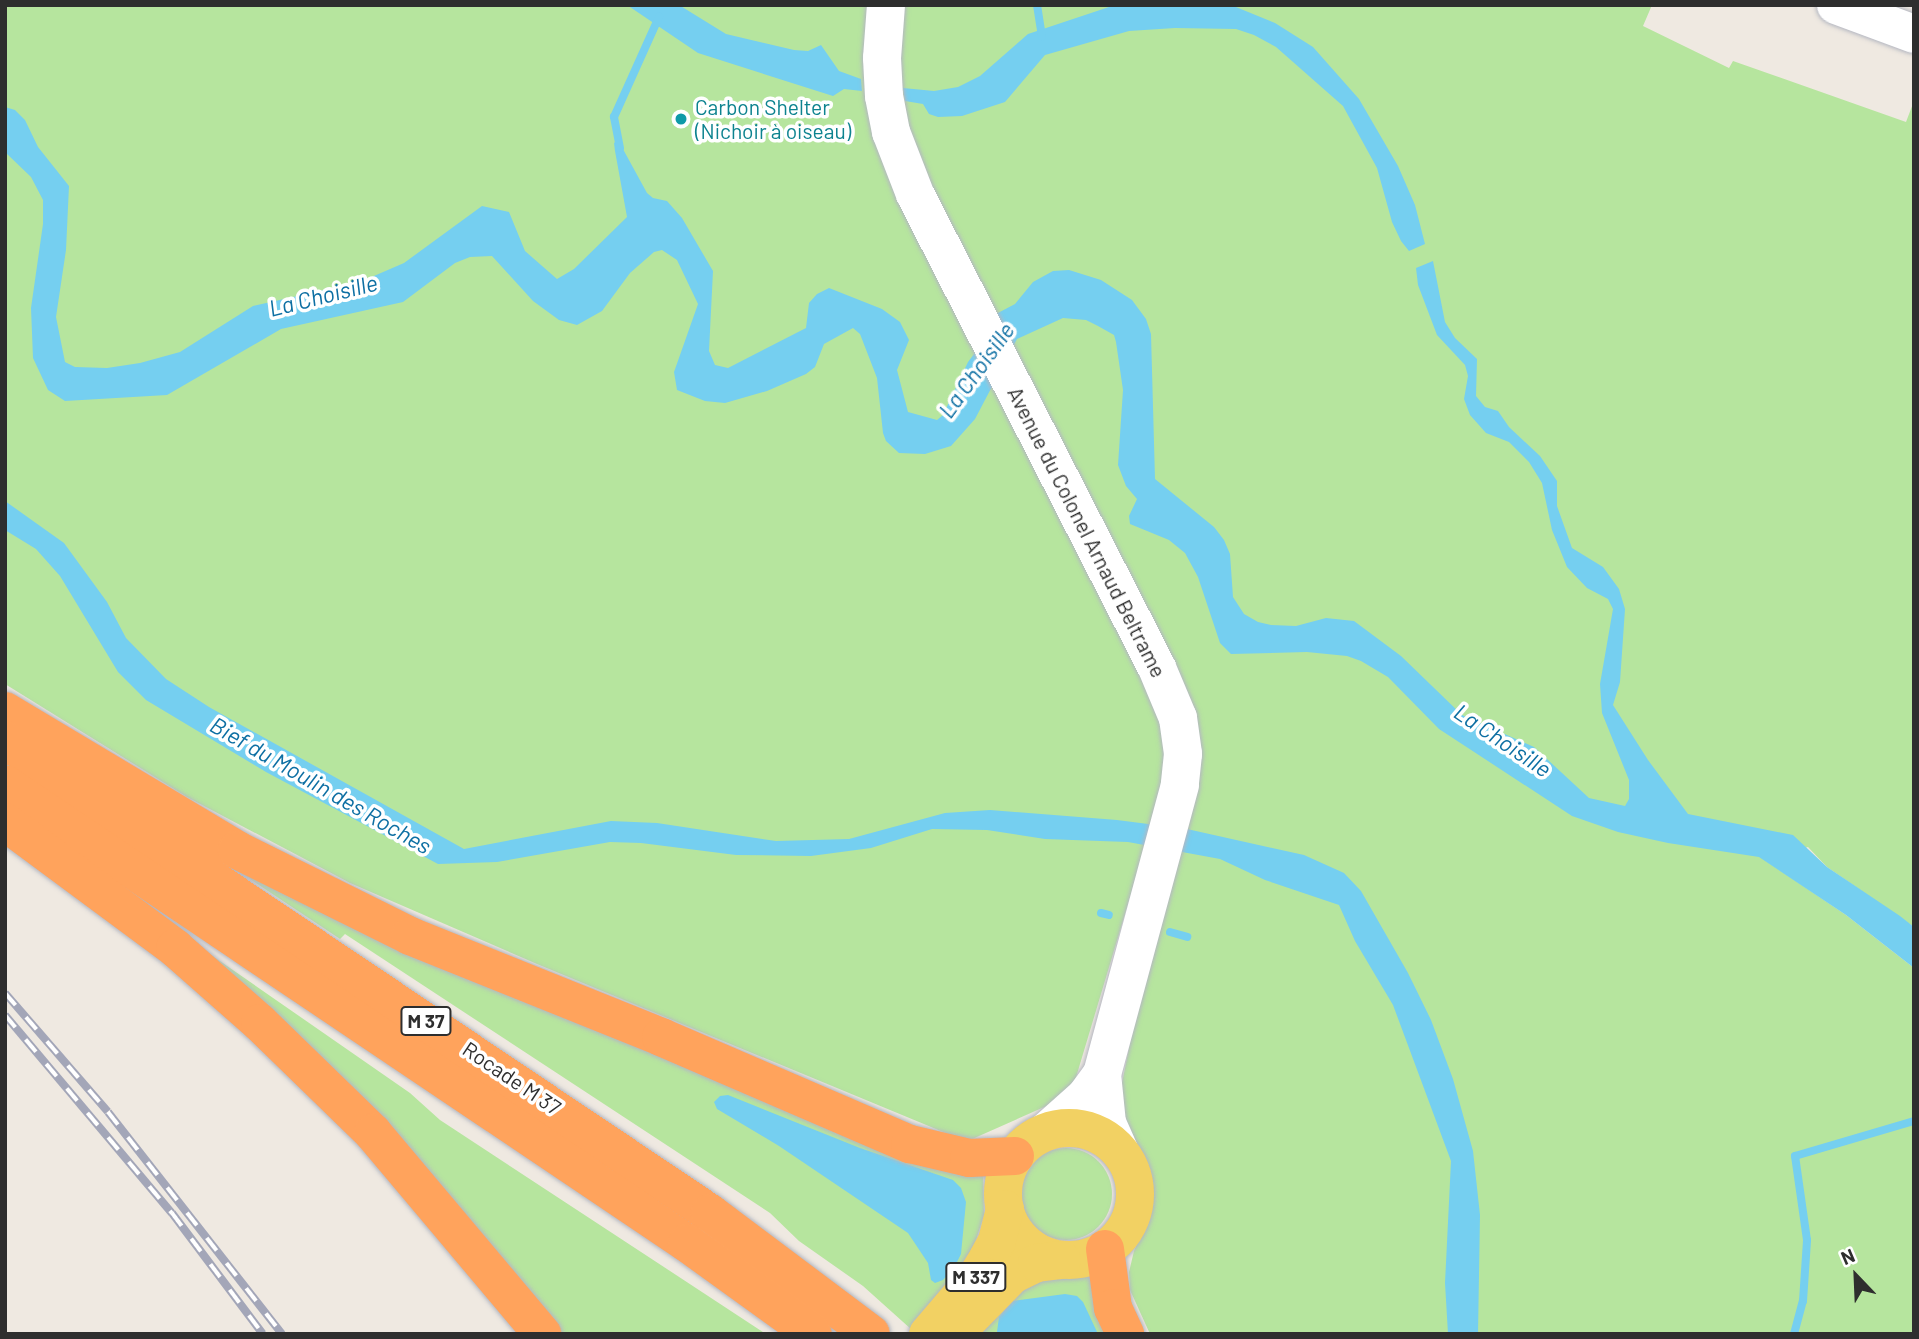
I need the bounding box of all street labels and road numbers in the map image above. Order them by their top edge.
street label: Avenue du Colonel Arnaud Beltrame [1003,383,1171,681]
road number: M 37 [400,1006,452,1036]
street label: Rocade M 37 [458,1036,566,1120]
road number: M 337 [944,1261,1007,1292]

